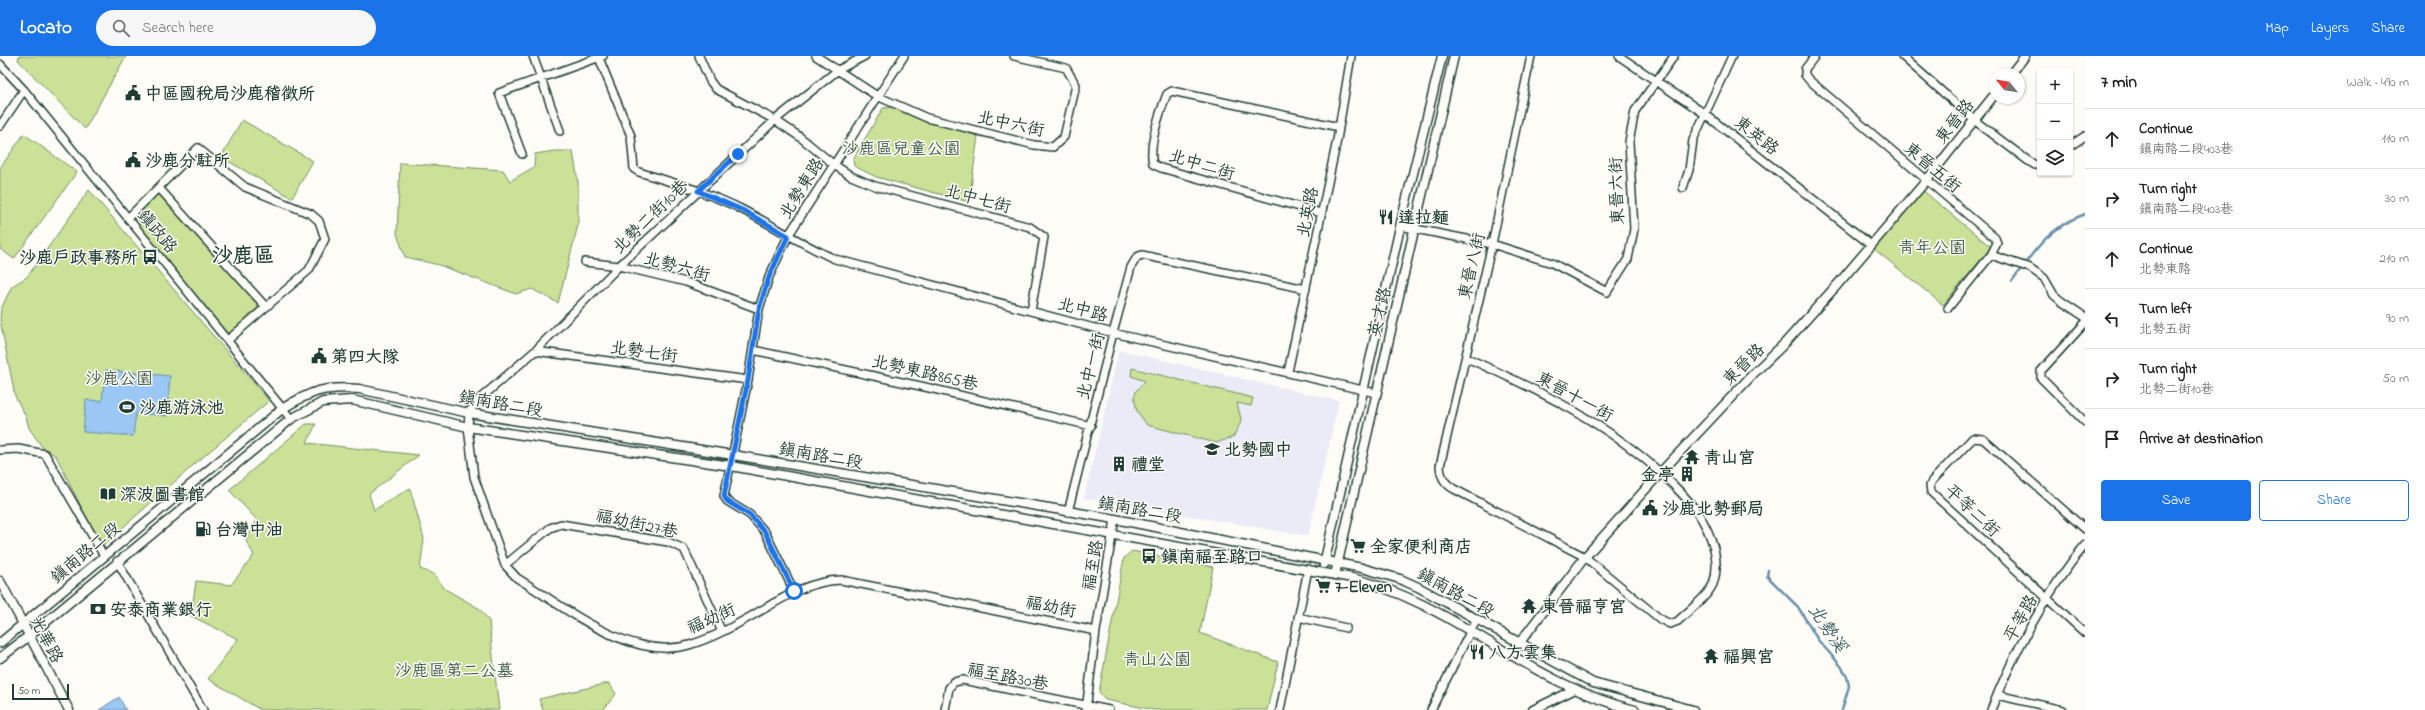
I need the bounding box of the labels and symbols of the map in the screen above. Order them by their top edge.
north arrow [1989,68,2025,104]
place label: 中區國稅局沙鹿稽徵所 [145,82,315,107]
public building icon: 中區國稅局沙鹿稽徵所 [124,84,142,102]
street label: 東晉路 [1930,94,1981,150]
street label: 北中六街 [975,105,1047,144]
street label: 東英路 [1728,111,1784,162]
park label: 沙鹿區兒童公園 [842,137,961,162]
street label: 東晉五街 [1898,137,1966,200]
street label: 北中二街 [1165,144,1238,187]
route end [729,145,747,163]
place label: 沙鹿分駐所 [145,149,230,174]
public building icon: 沙鹿分駐所 [124,151,142,169]
street label: 北勢東路 [774,153,831,224]
street label: 東晉六街 [1604,157,1631,225]
street label: 北勢二街10巷 [607,173,696,260]
street label: 北中七街 [942,179,1014,220]
street label: 北英路 [1291,185,1326,240]
street label: 鎮政路 [131,204,183,260]
place label: 達拉麵 [1398,206,1449,231]
restaurant icon: 達拉麵 [1377,208,1395,226]
street label: 東晉八街 [1453,230,1492,302]
park label: 青年公園 [1898,236,1966,261]
district label: 沙鹿區 [212,242,275,272]
place label: 沙鹿戶政事務所 [19,246,138,271]
street label: 北勢六街 [640,246,713,289]
bus stop icon: 沙鹿戶政事務所 [141,248,159,266]
street label: 英才路 [1363,285,1398,340]
street label: 北中路 [1055,292,1110,329]
street label: 北中一街 [1071,330,1112,402]
street label: 北勢七街 [608,335,679,370]
street label: 東晉路 [1717,338,1771,392]
place label: 第四大隊 [331,345,399,370]
public building icon: 第四大隊 [310,347,328,365]
street label: 北勢東路865巷 [869,349,981,398]
street label: 東晉十一街 [1531,366,1618,429]
park label: 沙鹿公園 [85,367,153,392]
street label: 鎮南路二段 [457,385,545,424]
place label: 沙鹿游泳池 [139,396,224,421]
sports icon: 沙鹿游泳池 [118,398,136,416]
street label: 鎮南路二段 [777,437,865,476]
place label: 北勢國中 [1224,438,1292,463]
school or university icon: 北勢國中 [1203,440,1221,458]
place label: 青山宮 [1704,446,1755,471]
temple icon: 青山宮 [1683,448,1701,466]
place label: 禮堂 [1131,453,1165,478]
building icon: 禮堂 [1110,455,1128,473]
place label: 金亭 [1641,463,1675,488]
building icon: 金亭 [1678,465,1696,483]
street label: 平等二街 [1939,479,2005,543]
place label: 深波圖書館 [120,483,205,508]
library icon: 深波圖書館 [99,485,117,503]
street label: 鎮南路二段 [1096,491,1184,530]
place label: 沙鹿北勢郵局 [1662,497,1764,522]
public building icon: 沙鹿北勢郵局 [1641,499,1659,517]
street label: 福幼街27巷 [593,504,681,546]
street label: 鎮南路二段 [45,516,127,590]
place label: 台灣中油 [215,518,283,543]
fuel station icon: 台灣中油 [194,520,212,538]
place label: 全家便利商店 [1370,535,1472,560]
supermarket icon: 全家便利商店 [1349,537,1367,555]
street label: 福至路 [1077,538,1110,593]
place label: 鎮南福至路口 [1161,545,1263,570]
bus stop icon: 鎮南福至路口 [1140,547,1158,565]
street label: 鎮南路二段 [1412,562,1499,625]
place label: 7-Eleven [1335,575,1393,600]
supermarket icon: 7-Eleven [1314,577,1332,595]
route start [785,582,803,600]
street label: 福幼街 [1023,590,1078,625]
street label: 平等路 [1998,590,2045,647]
place label: 東晉福亨宮 [1541,595,1626,620]
temple icon: 東晉福亨宮 [1520,597,1538,615]
place label: 安泰商業銀行 [110,598,212,623]
street label: 福幼街 [683,598,740,641]
water label: 北勢溪 [1800,599,1853,660]
bank icon: 安泰商業銀行 [89,600,107,618]
street label: 光華路 [23,611,69,668]
place label: 八方雲集 [1489,641,1557,666]
restaurant icon: 八方雲集 [1468,643,1486,661]
place label: 福興宮 [1723,645,1774,670]
temple icon: 福興宮 [1702,647,1720,665]
park label: 青山公園 [1123,648,1191,673]
street label: 福至路30巷 [965,657,1052,698]
park label: 沙鹿區第二公墓 [395,659,514,684]
scale bar [12,682,69,701]

